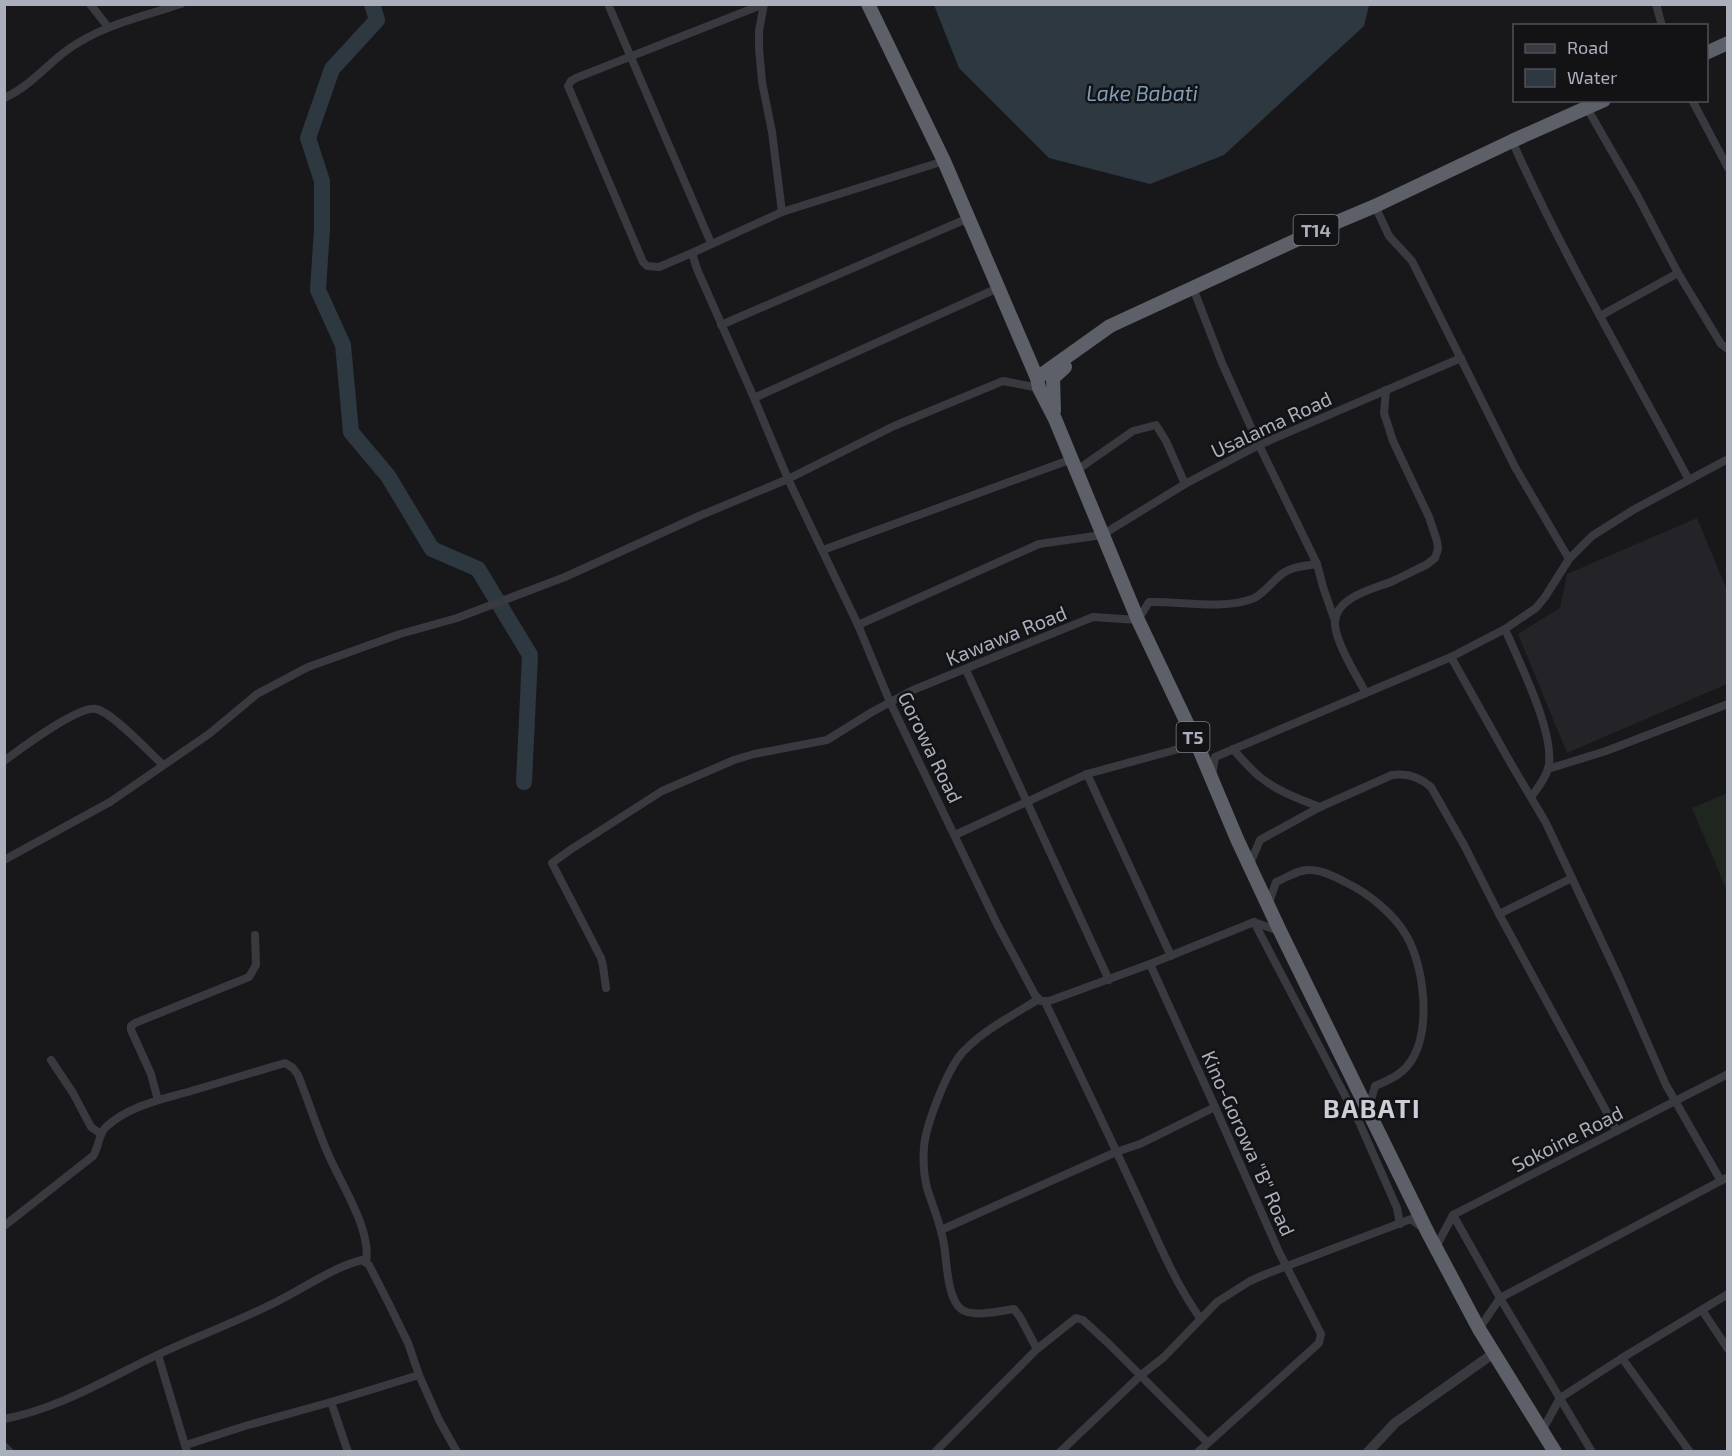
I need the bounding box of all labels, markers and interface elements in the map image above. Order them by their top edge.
legend [1513,24,1708,102]
text: Road [1567,36,1608,58]
text: Water [1567,66,1617,88]
water label: Lake Babati [1086,80,1198,105]
road number: T14 [1294,215,1338,245]
street label: Usalama Road [1207,386,1335,462]
street label: Kawawa Road [942,600,1070,670]
street label: Gorowa Road [894,687,968,807]
road number: T5 [1176,722,1210,752]
street label: Kino-Gorowa "B" Road [1197,1047,1301,1239]
district label: BABATI [1323,1092,1421,1123]
street label: Sokoine Road [1507,1100,1627,1176]

